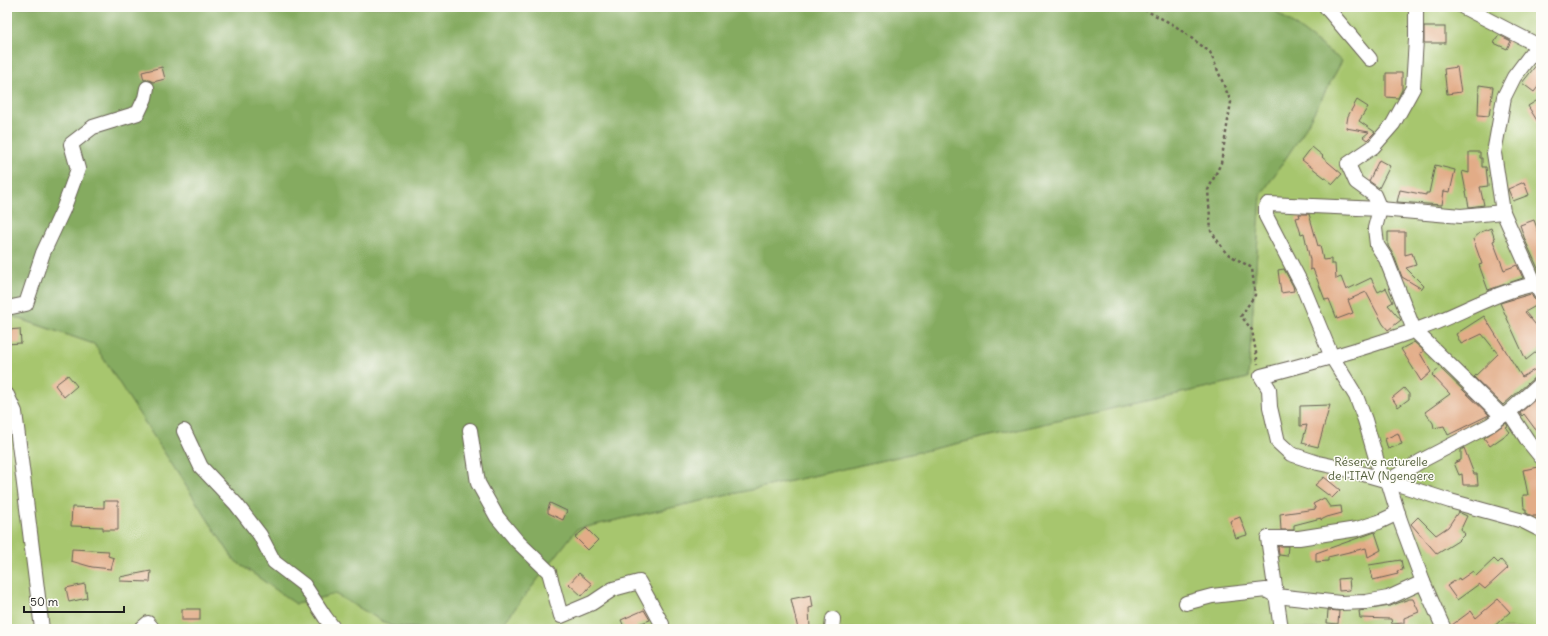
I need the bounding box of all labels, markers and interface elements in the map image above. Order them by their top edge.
park label: Réserve naturelle de l'ITAV (Ngengere [1328,454,1434,483]
scale bar [24,588,124,614]
text: 50 m [30,594,59,609]

